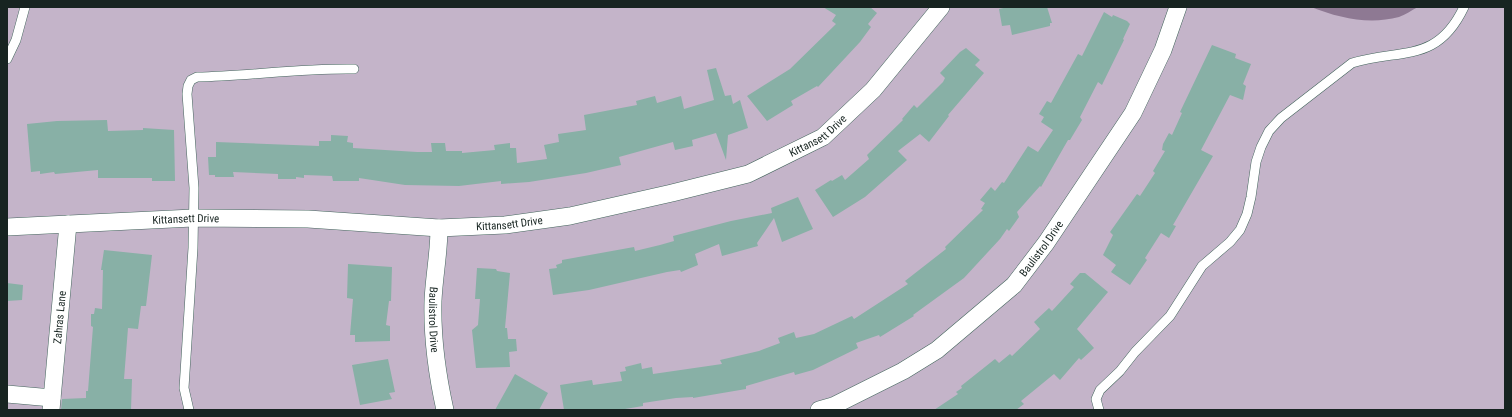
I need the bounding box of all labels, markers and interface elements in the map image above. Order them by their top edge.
street label: Kittansett Drive [787,112,849,159]
street label: Kittansett Drive [152,211,219,226]
street label: Kittansett Drive [476,213,543,233]
street label: Baulistrol Drive [1016,218,1066,279]
street label: Baulistrol Drive [426,286,442,353]
street label: Zahras Lane [51,290,68,345]

